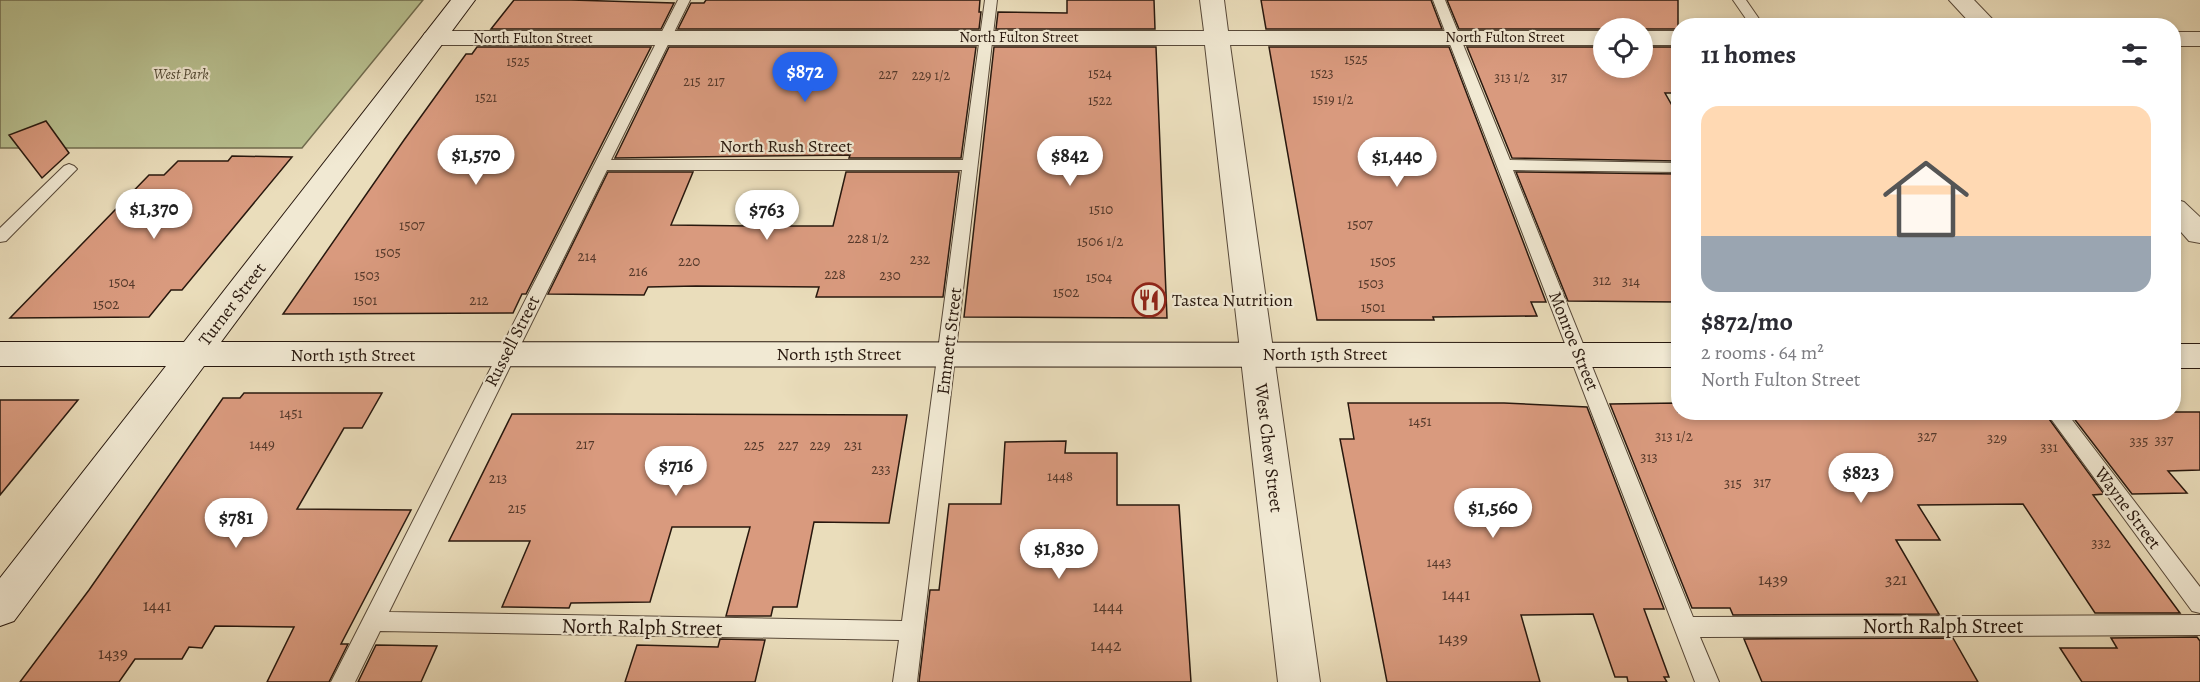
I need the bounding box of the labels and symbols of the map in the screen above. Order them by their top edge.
street label: North Fulton Street [959,27,1079,47]
street label: North Fulton Street [1445,27,1565,47]
street label: North Fulton Street [473,28,593,48]
house number: 1525 [1344,50,1368,69]
house number: 1525 [506,52,530,71]
pin: $872 [769,52,841,103]
park label: West Park [153,64,209,84]
house number: 1524 [1088,64,1112,83]
house number: 1523 [1310,64,1334,83]
house number: 227 [878,65,898,84]
house number: 229 1/2 [912,66,951,85]
house number: 313 1/2 [1494,68,1530,87]
house number: 317 [1551,68,1567,87]
house number: 215 [683,72,701,91]
house number: 217 [707,72,725,91]
house number: 1521 [475,88,497,107]
house number: 1519 1/2 [1313,90,1354,109]
house number: 1522 [1088,91,1112,110]
street label: North Rush Street [720,134,852,158]
pin: $1,570 [427,135,525,186]
pin: $842 [1034,136,1106,187]
pin: $1,440 [1348,137,1446,188]
pin: $1,370 [105,189,203,240]
pin: $763 [731,190,803,241]
house number: 1510 [1089,199,1113,219]
house number: 1507 [1347,214,1374,234]
house number: 1507 [399,215,426,235]
house number: 228 1/2 [847,228,889,248]
house number: 1506 1/2 [1077,231,1123,251]
house number: 1505 [375,242,401,262]
house number: 214 [577,246,597,266]
house number: 232 [910,249,930,269]
house number: 220 [678,251,700,271]
house number: 1505 [1370,251,1396,271]
street label: Turner Street [193,257,271,351]
house number: 216 [628,261,648,281]
house number: 228 [824,264,846,284]
house number: 1503 [354,265,380,285]
house number: 230 [879,265,901,285]
house number: 1504 [1086,267,1112,287]
house number: 312 [1593,270,1611,290]
house number: 314 [1622,271,1640,291]
house number: 1504 [109,272,135,292]
house number: 1503 [1358,273,1384,293]
house number: 1502 [1053,282,1079,302]
restaurant icon: Tastea Nutrition [1131,282,1167,318]
street label: Emmett Street [931,286,967,396]
place label: Tastea Nutrition [1172,288,1293,312]
street label: Monroe Street [1543,288,1605,394]
house number: 1501 [353,290,377,310]
house number: 212 [469,290,489,310]
street label: Russell Street [479,291,545,391]
house number: 1502 [93,294,119,314]
house number: 1501 [1361,297,1385,317]
street label: North 15th Street [777,342,901,366]
street label: North 15th Street [1263,342,1387,366]
street label: North 15th Street [291,343,415,367]
street label: West Chew Street [1249,381,1289,514]
house number: 1451 [279,403,303,423]
house number: 1451 [1408,411,1432,431]
house number: 313 1/2 [1655,426,1693,446]
house number: 327 [1917,426,1938,446]
house number: 329 [1987,428,2007,448]
house number: 337 [2155,430,2174,450]
house number: 335 [2130,431,2148,451]
house number: 1449 [249,434,275,454]
house number: 217 [576,434,595,454]
house number: 225 [744,435,764,455]
house number: 227 [778,435,799,455]
house number: 229 [809,435,831,455]
house number: 231 [844,435,862,455]
house number: 331 [2040,437,2058,457]
pin: $716 [640,446,712,497]
house number: 313 [1640,447,1658,467]
pin: $823 [1825,453,1897,504]
house number: 233 [871,459,891,479]
street label: Wayne Street [2089,461,2167,554]
house number: 1448 [1047,466,1073,486]
house number: 213 [489,468,507,488]
house number: 317 [1753,472,1772,492]
house number: 315 [1724,473,1742,493]
pin: $1,560 [1444,488,1542,539]
pin: $781 [200,498,272,549]
house number: 215 [508,498,526,518]
pin: $1,830 [1010,529,1108,580]
house number: 332 [2091,533,2111,553]
house number: 1443 [1427,552,1451,572]
house number: 1439 [1758,567,1788,591]
house number: 321 [1885,567,1907,591]
house number: 1441 [1442,582,1470,606]
house number: 1441 [143,593,171,617]
house number: 1444 [1093,594,1123,618]
street label: North Ralph Street [561,612,723,642]
street label: North Ralph Street [1863,612,2024,640]
house number: 1439 [1438,626,1468,650]
house number: 1442 [1090,633,1122,657]
house number: 1439 [98,641,128,665]

